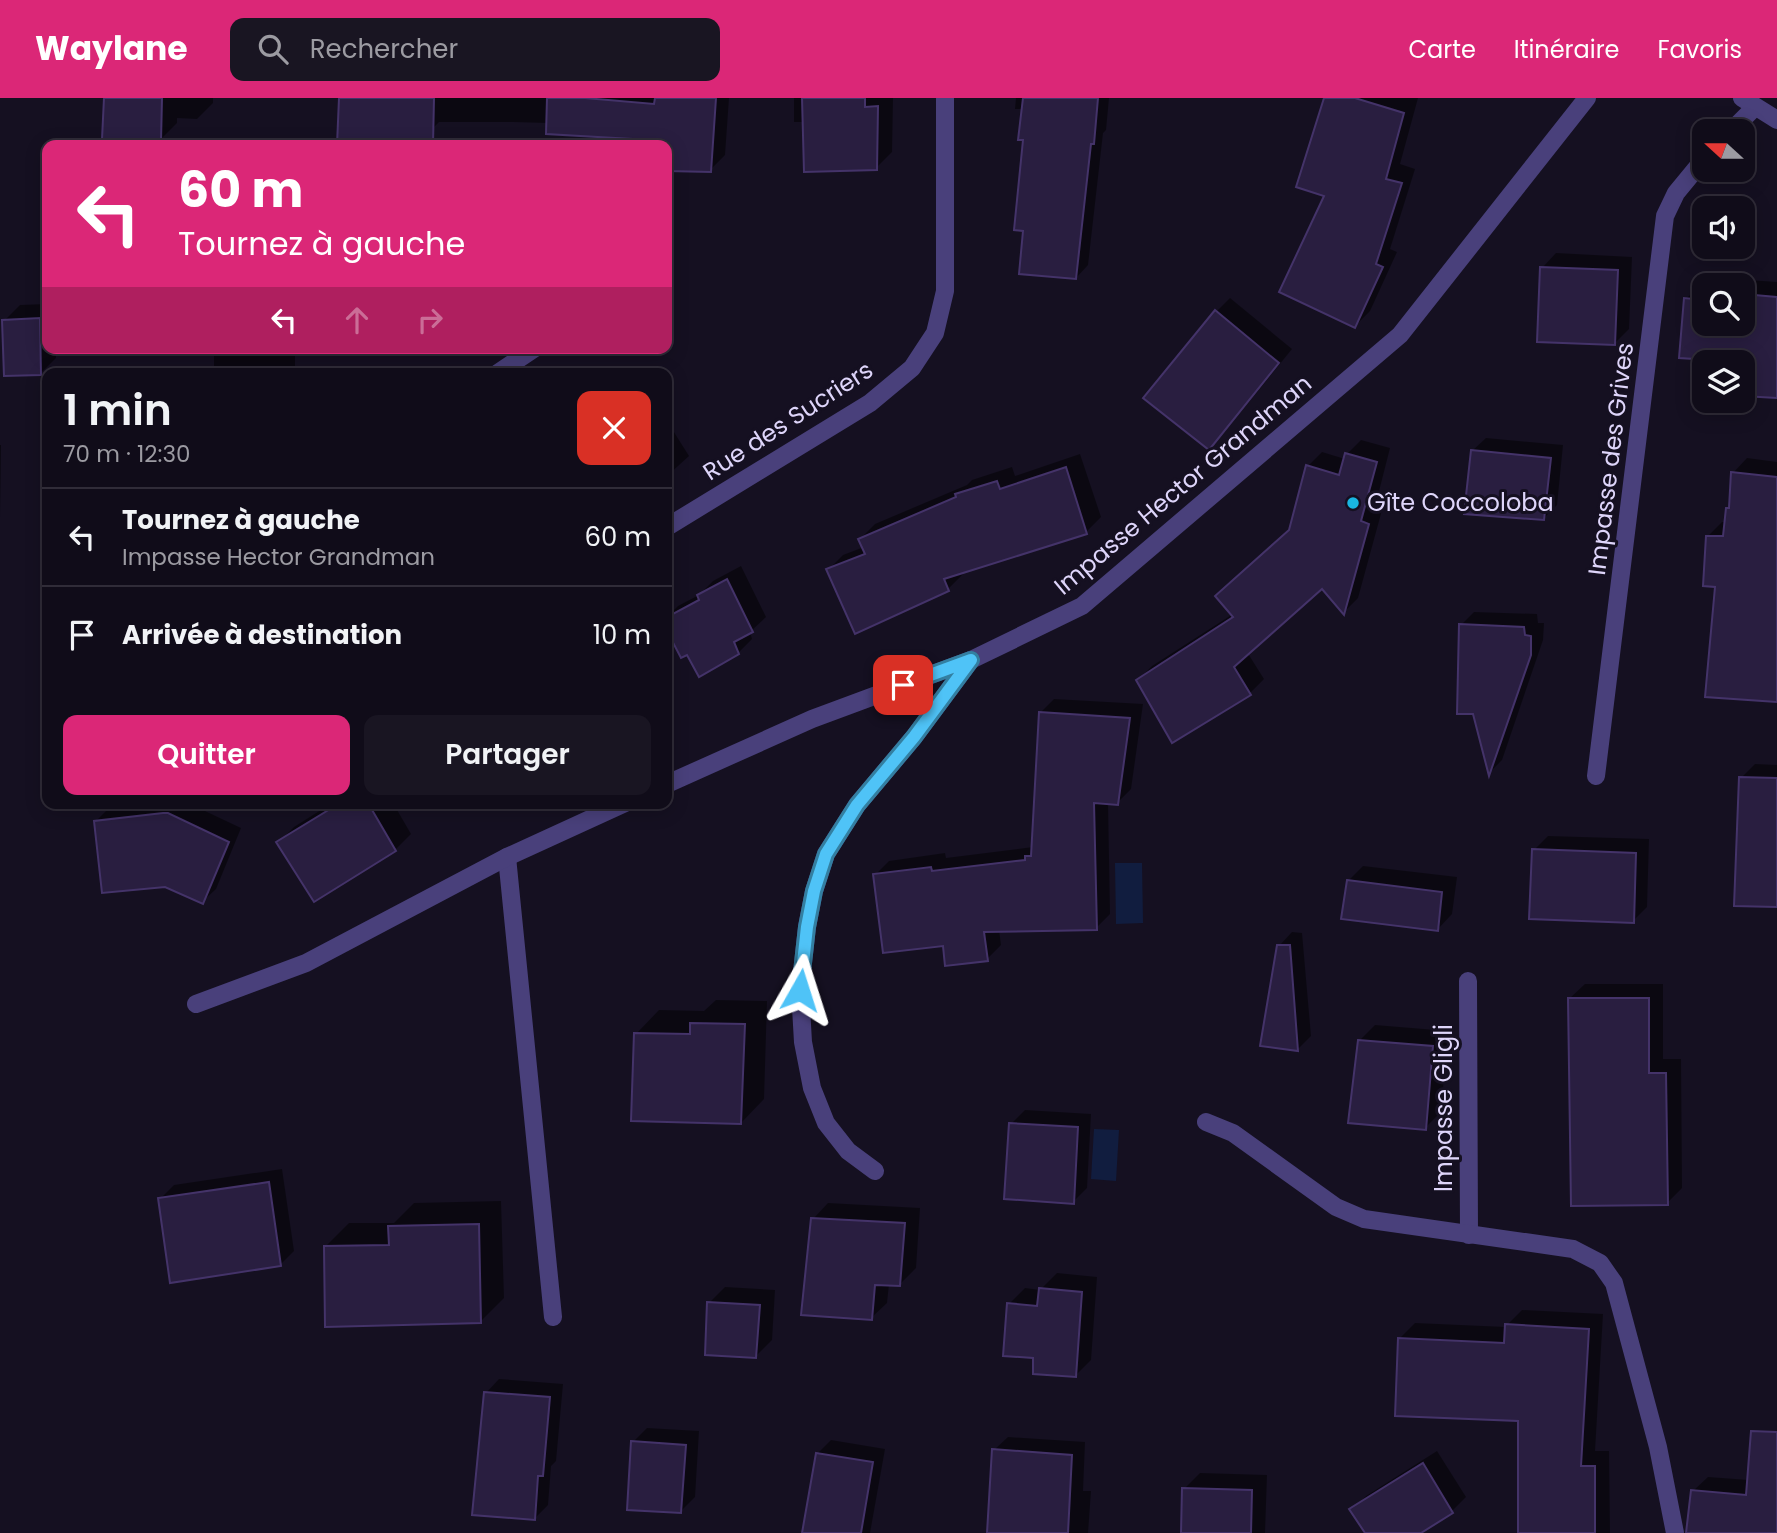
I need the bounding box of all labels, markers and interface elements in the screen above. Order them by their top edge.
search box [230,18,720,81]
text: Waylane [35,25,188,72]
icon: search [254,30,292,68]
text: Rechercher [310,31,458,67]
text: Carte [1408,33,1476,66]
text: Itinéraire [1514,33,1619,66]
text: Favoris [1657,33,1742,66]
north arrow [1692,119,1755,182]
map controls [1692,119,1755,413]
text: 60 m [178,156,303,224]
icon: left [63,168,154,259]
button: sound [1692,196,1755,259]
text: Tournez à gauche [178,221,465,266]
button: search [1692,273,1755,336]
icon: left [265,301,303,339]
icon: ahead [338,301,376,339]
icon: right [411,301,449,339]
street label: Impasse des Grives [1580,341,1641,577]
button: layers [1692,350,1755,413]
street label: Rue des Sucriers [696,353,879,488]
street label: Impasse Hector Grandman [1047,367,1318,602]
text: 1 min [63,381,172,440]
button: close [577,391,651,465]
text: 70 m · 12:30 [63,438,190,470]
place label: Gîte Coccoloba [1367,486,1554,519]
marker: Gîte Coccoloba [1345,495,1361,511]
text: Tournez à gauche [122,502,360,538]
icon: left [63,518,101,556]
text: 60 m [584,519,651,555]
text: Impasse Hector Grandman [122,541,435,573]
icon: arrive [63,616,101,654]
text: Arrivée à destination [122,617,402,653]
text: 10 m [593,617,651,653]
pin [873,655,933,715]
icon: arrive [884,666,922,704]
button: Quitter [63,715,350,795]
button: Partager [364,715,651,795]
position arrow [763,953,837,1027]
street label: Impasse Gligli [1427,1024,1460,1192]

